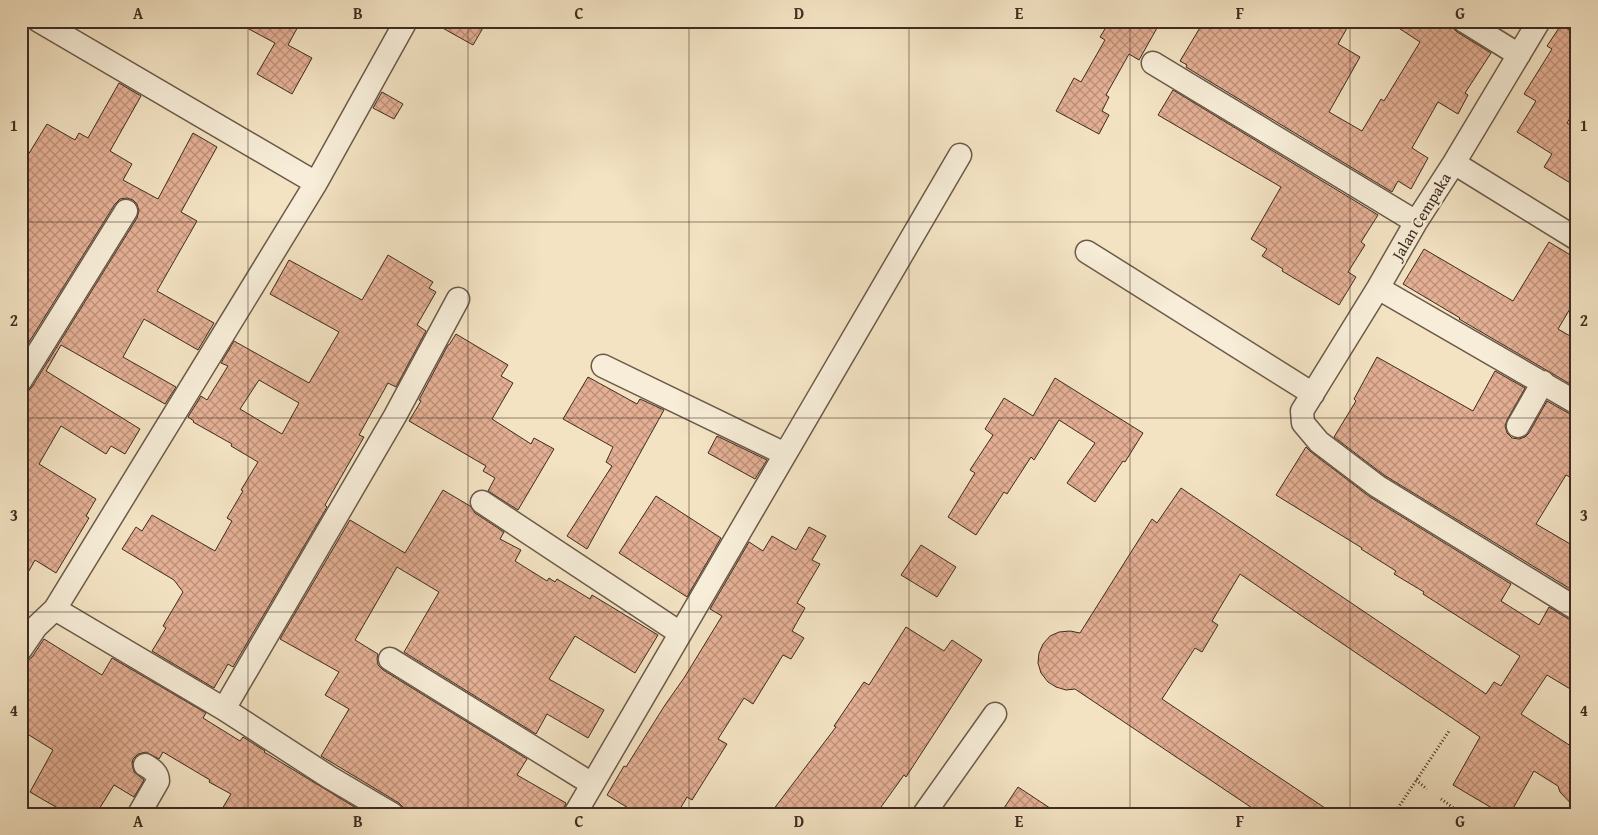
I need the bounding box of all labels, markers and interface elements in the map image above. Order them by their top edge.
text: A [133,1,144,25]
text: B [353,1,363,25]
text: C [574,1,584,25]
text: D [794,1,804,25]
text: E [1015,1,1024,25]
text: F [1236,1,1244,25]
text: G [1455,1,1465,25]
text: 1 [10,113,18,137]
text: 1 [1580,113,1588,137]
street label: Jalan Cempaka [1384,167,1457,266]
text: 2 [10,308,18,332]
text: 2 [1580,308,1588,332]
text: 3 [10,503,18,527]
text: 3 [1580,503,1588,527]
text: 4 [10,698,18,722]
text: 4 [1580,698,1588,722]
text: A [133,809,144,833]
text: B [353,809,363,833]
text: C [574,809,584,833]
text: D [794,809,804,833]
text: E [1015,809,1024,833]
text: F [1236,809,1244,833]
text: G [1455,809,1465,833]

